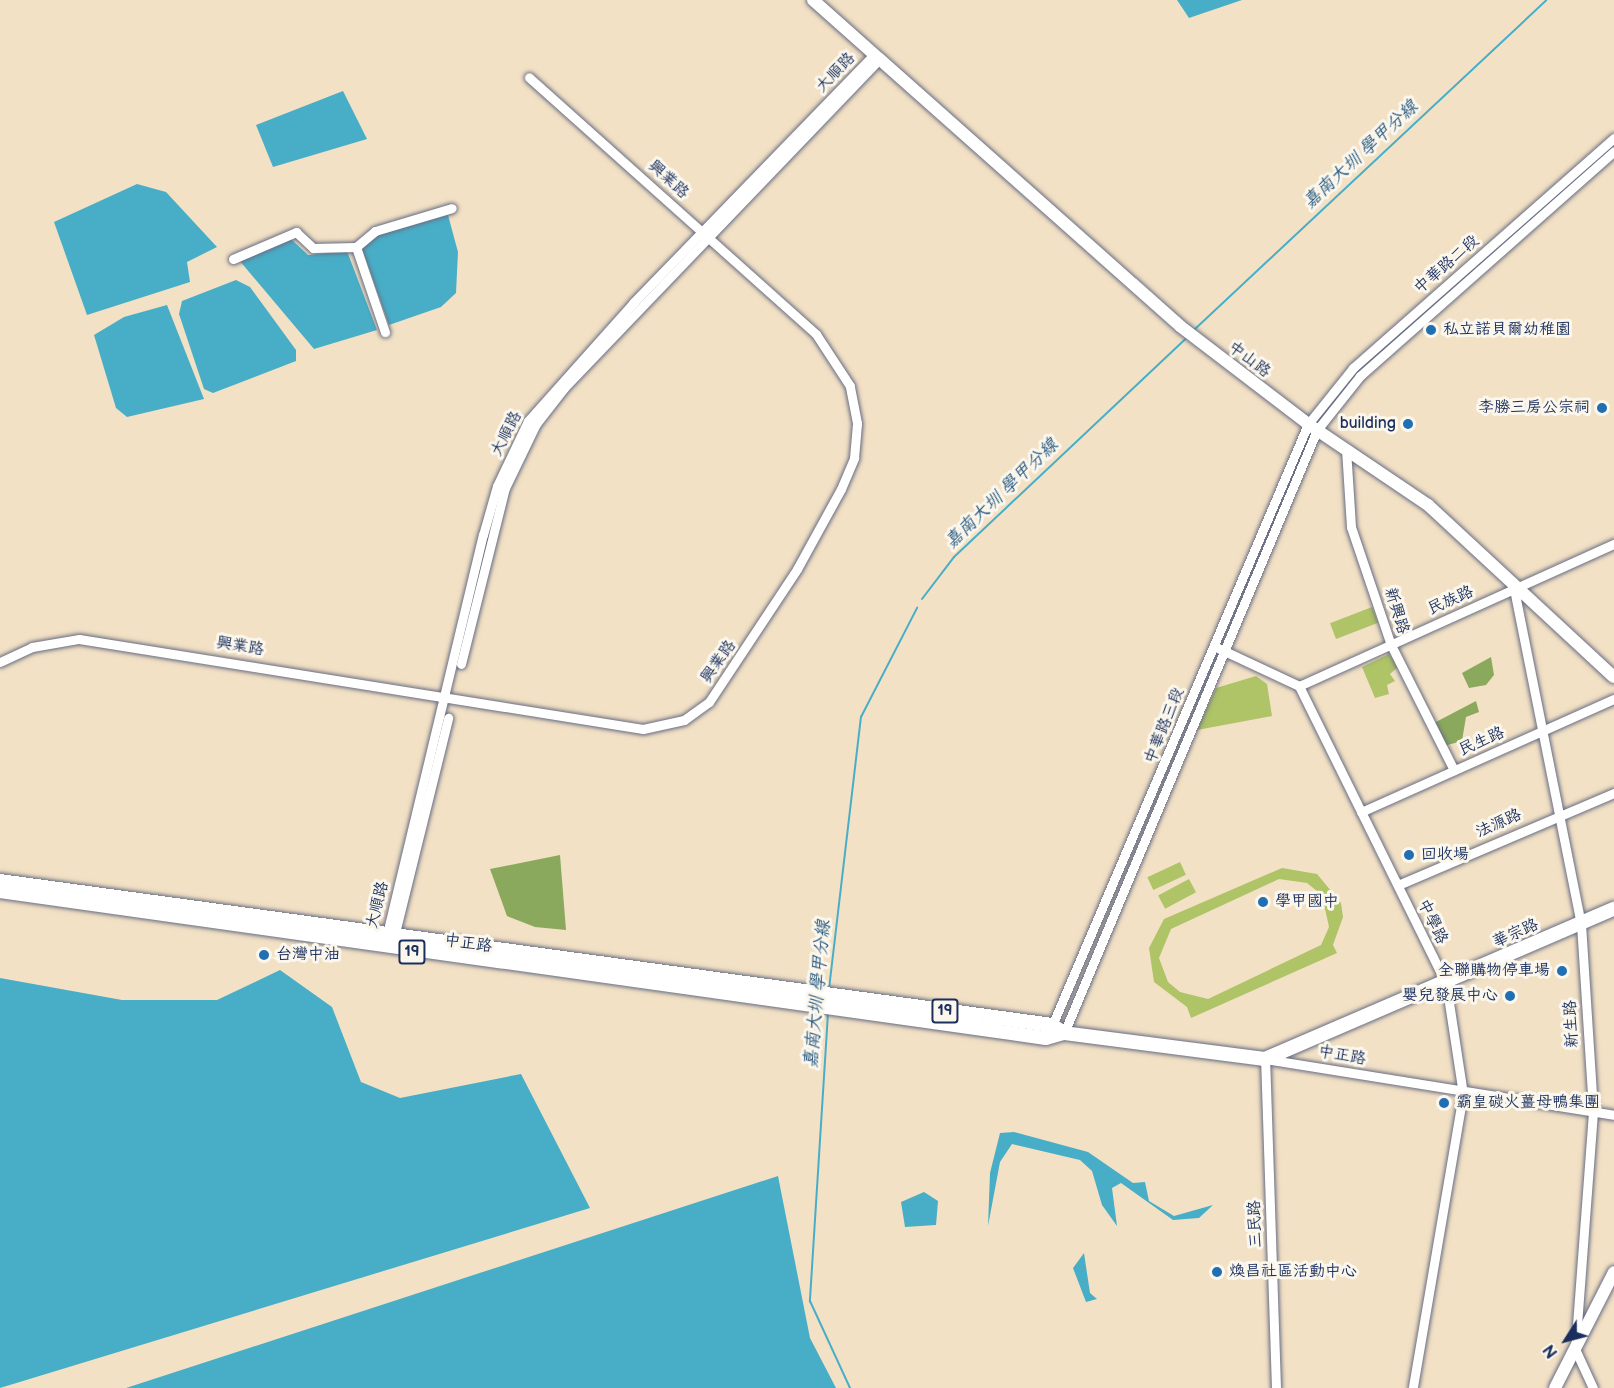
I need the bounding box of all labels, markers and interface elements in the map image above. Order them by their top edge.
street label: 大順路 [812,49,860,97]
water label: 嘉南大圳 學甲分線 [1299,96,1423,214]
street label: 興業路 [644,157,692,203]
street label: 中華路二段 [1411,232,1483,298]
place label: 私立諾貝爾幼稚園 [1443,320,1571,340]
marker: 私立諾貝爾幼稚園 [1424,323,1438,337]
street label: 中山路 [1224,338,1274,382]
place label: 李勝三房公宗祠 [1478,398,1590,418]
marker: 李勝三房公宗祠 [1595,401,1609,415]
street label: 大順路 [488,408,526,460]
place label: building [1340,414,1396,434]
marker: building [1401,417,1415,431]
water label: 嘉南大圳 學甲分線 [941,435,1063,553]
street label: 民族路 [1425,582,1477,620]
street label: 新興路 [1380,585,1412,637]
street label: 興業路 [215,634,265,660]
street label: 興業路 [697,637,741,687]
street label: 中華路三段 [1141,685,1189,767]
street label: 民生路 [1456,723,1508,761]
street label: 法源路 [1473,805,1525,843]
place label: 回收場 [1421,845,1469,865]
marker: 回收場 [1402,848,1416,862]
street label: 大順路 [363,879,393,931]
place label: 學甲國中 [1275,892,1339,912]
marker: 學甲國中 [1256,895,1270,909]
street label: 中學路 [1413,896,1451,948]
street label: 華宗路 [1490,915,1542,953]
water label: 嘉南大圳 學甲分線 [801,919,835,1069]
street label: 中正路 [443,931,493,957]
road number: 19 [397,940,427,964]
place label: 台灣中油 [276,945,340,965]
marker: 台灣中油 [257,948,271,962]
place label: 全聯購物停車場 [1438,961,1550,981]
marker: 全聯購物停車場 [1555,964,1569,978]
place label: 嬰兒發展中心 [1402,986,1498,1006]
marker: 嬰兒發展中心 [1503,989,1517,1003]
road number: 19 [930,999,960,1023]
street label: 新生路 [1561,1000,1583,1048]
street label: 中正路 [1317,1042,1367,1070]
place label: 霸皇碳火薑母鴨集團 [1456,1093,1600,1113]
marker: 霸皇碳火薑母鴨集團 [1437,1096,1451,1110]
street label: 三民路 [1246,1200,1266,1248]
place label: 煥昌社區活動中心 [1229,1262,1357,1282]
marker: 煥昌社區活動中心 [1210,1265,1224,1279]
north arrow [1536,1310,1596,1370]
text: N [1540,1340,1562,1361]

